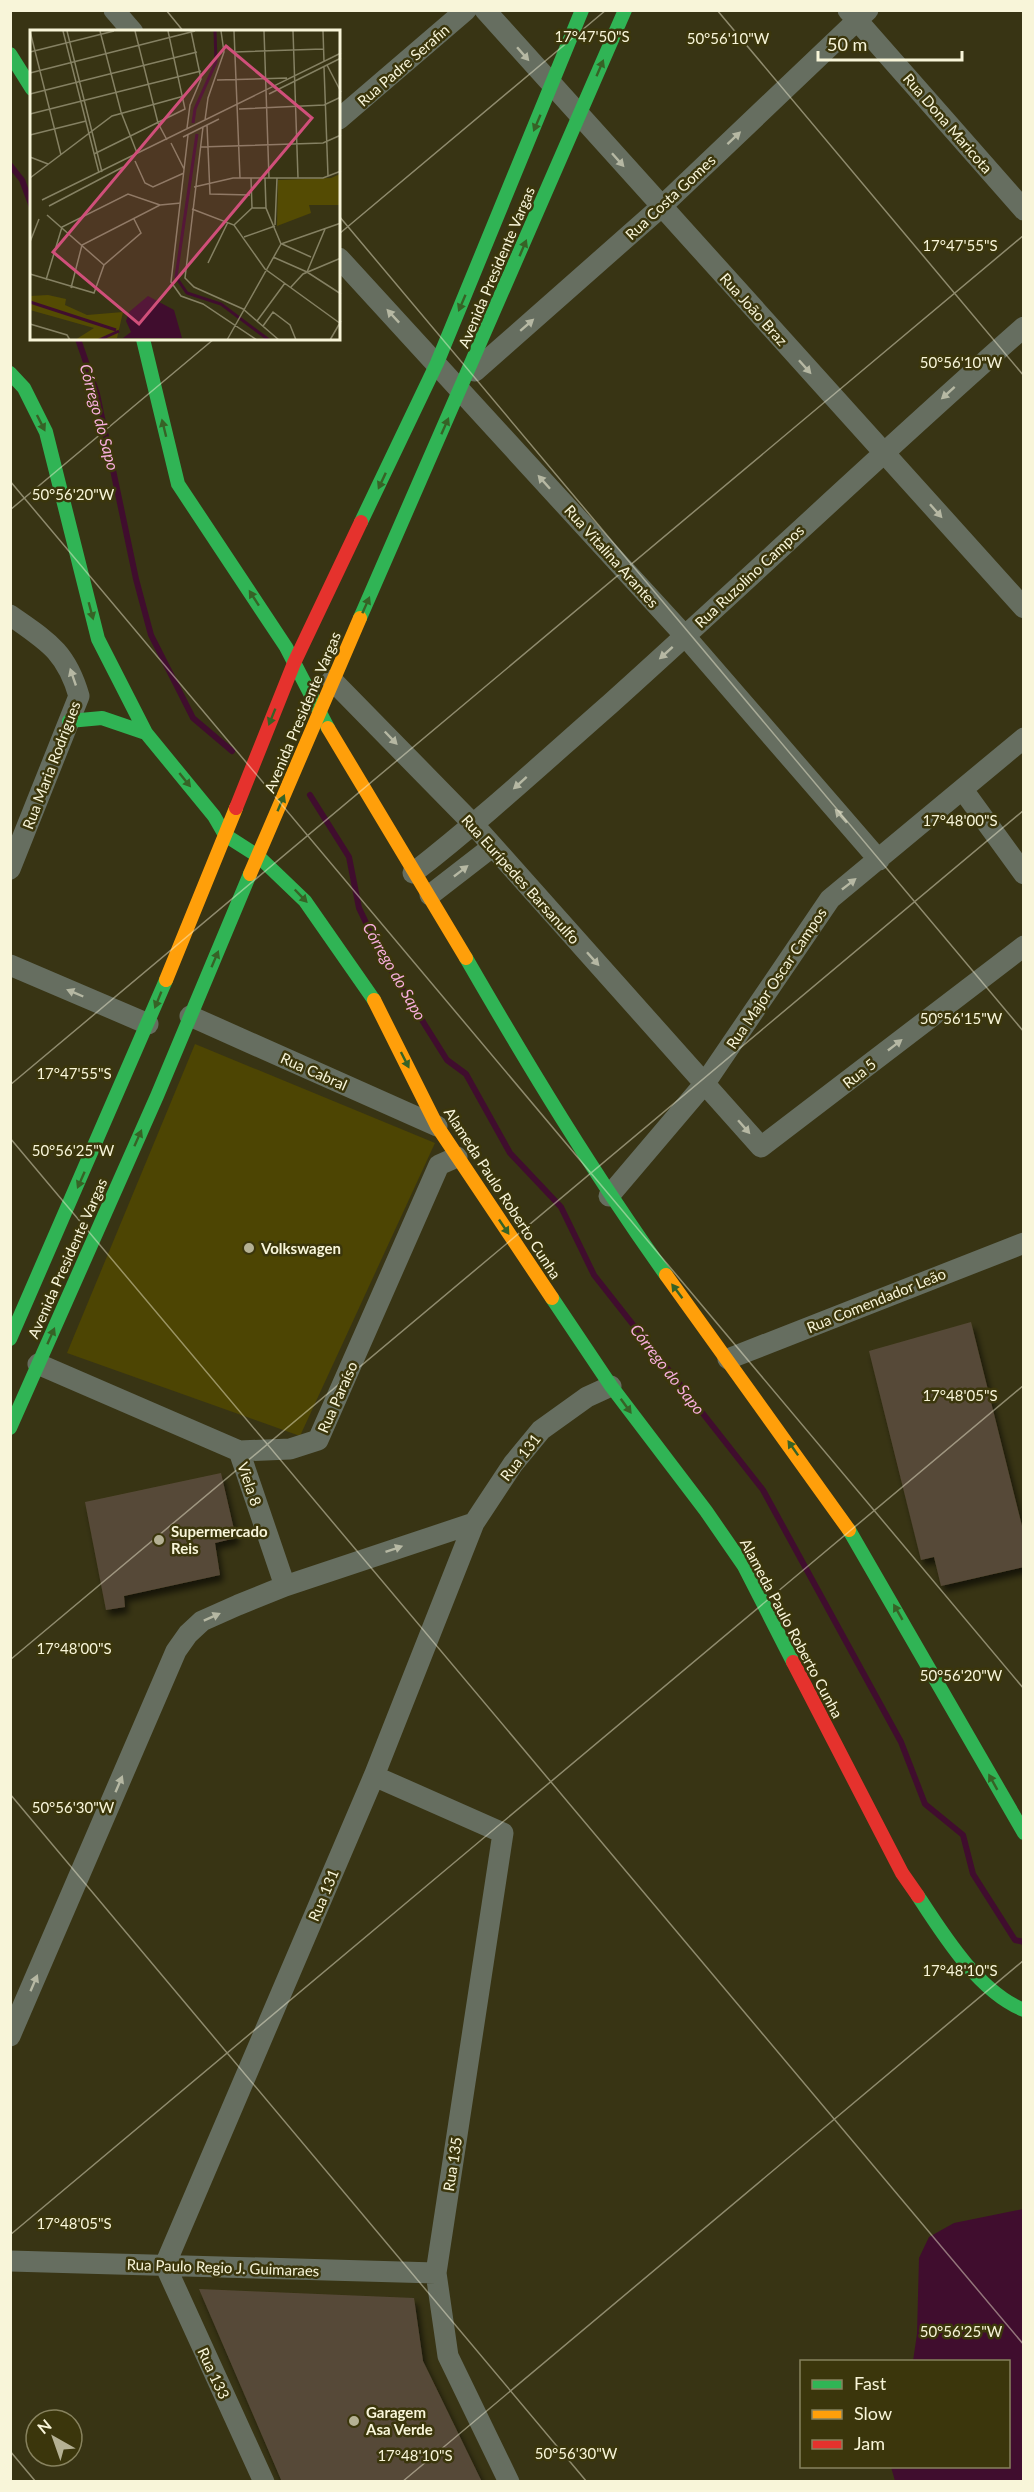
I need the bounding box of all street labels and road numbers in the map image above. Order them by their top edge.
street label: Rua Padre Serafin [353,20,453,110]
street label: Rua Dona Maricota [900,69,996,177]
street label: Rua Costa Gomes [621,151,719,243]
street label: Avenida Presidente Vargas [454,184,538,350]
street label: Rua João Braz [717,269,792,349]
street label: Rua Vitalina Arantes [561,501,663,611]
street label: Rua Ruzolino Campos [691,521,807,631]
street label: Avenida Presidente Vargas [260,629,344,795]
street label: Rua Maria Rodrigues [18,698,84,832]
street label: Rua Eurípedes Barsanulfo [458,811,584,947]
street label: Rua Major Oscar Campos [722,904,830,1052]
street label: Rua Cabral [278,1048,350,1094]
street label: Rua 5 [839,1054,879,1092]
street label: Alameda Paulo Roberto Cunha [441,1104,565,1282]
street label: Avenida Presidente Vargas [24,1175,110,1341]
street label: Rua Comendador Leão [804,1264,948,1336]
street label: Rua Paraíso [313,1358,361,1436]
street label: Rua 131 [496,1430,544,1484]
street label: Viela 8 [234,1460,266,1508]
street label: Alameda Paulo Roberto Cunha [737,1535,847,1721]
street label: Rua 131 [304,1866,342,1924]
street label: Rua 135 [439,2136,465,2192]
street label: Rua Paulo Regio J. Guimaraes [126,2255,320,2279]
street label: Rua 133 [194,2344,234,2402]

